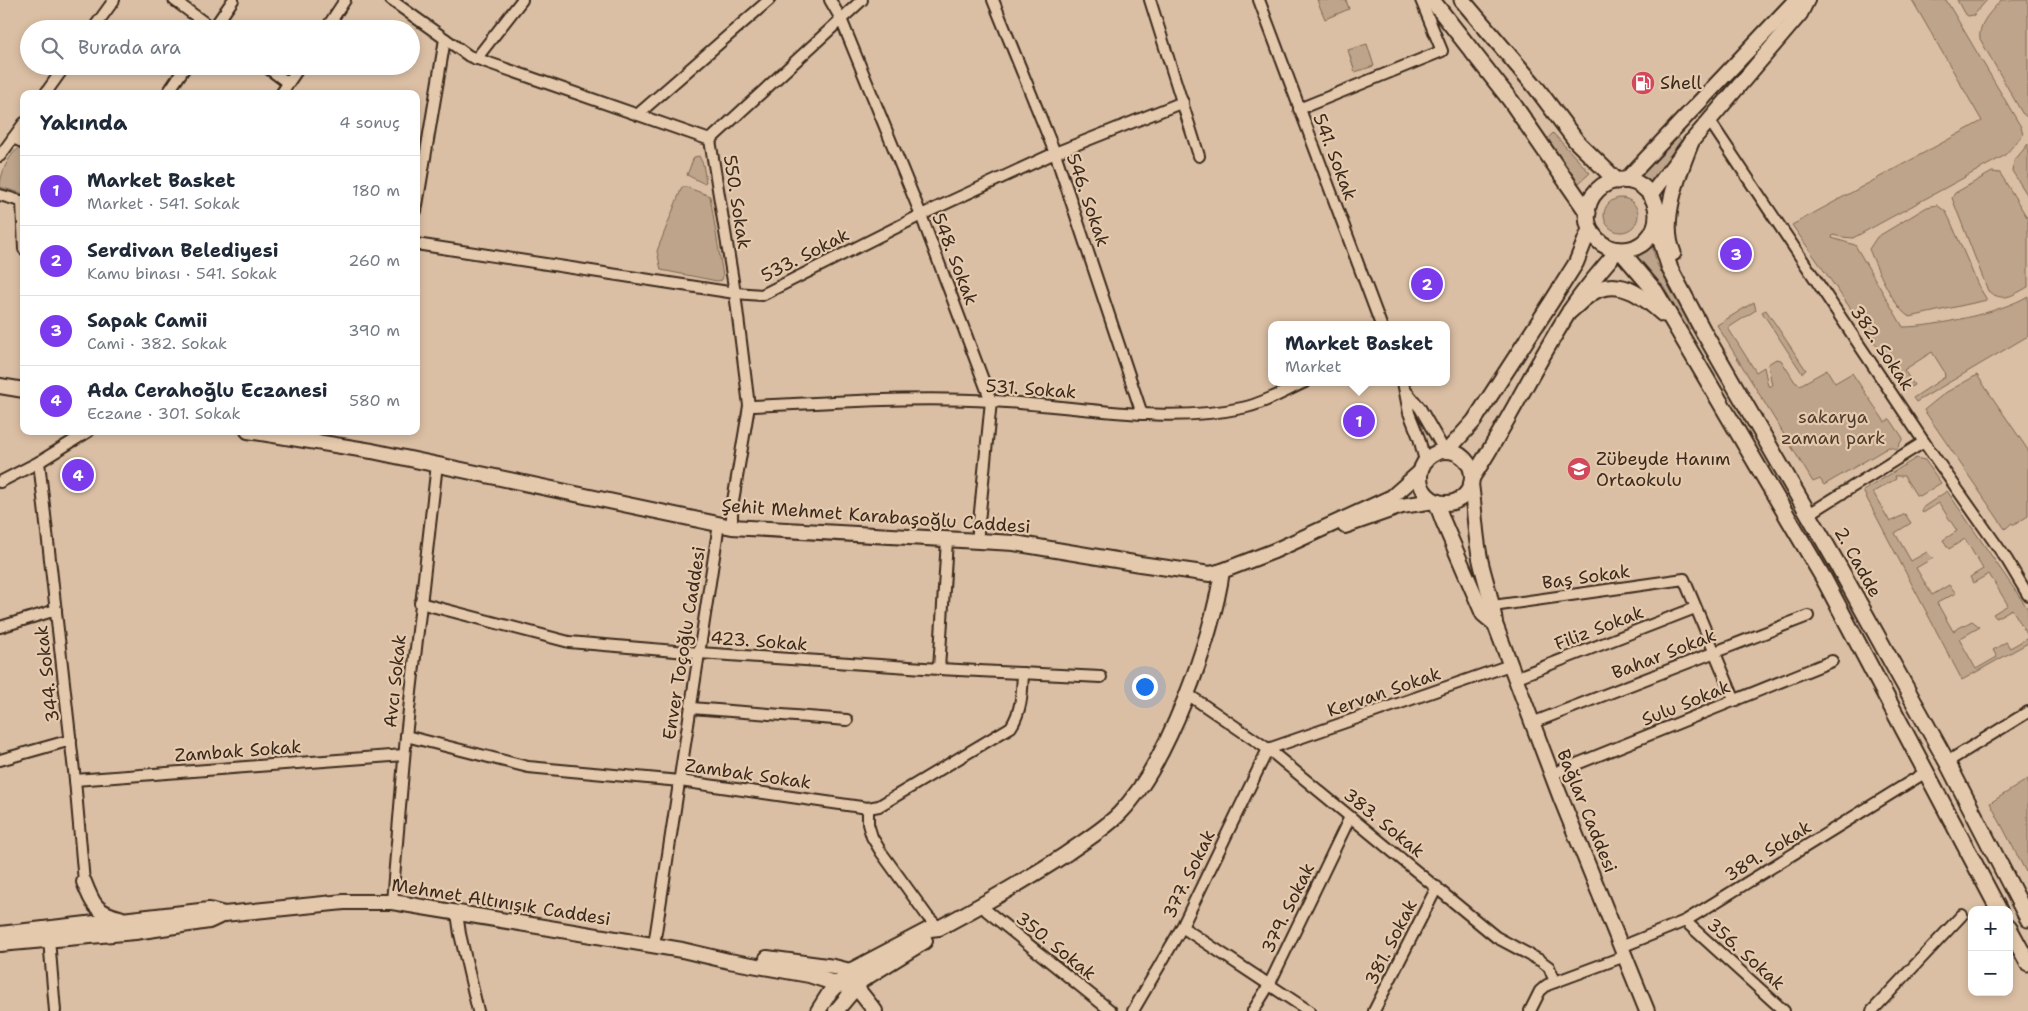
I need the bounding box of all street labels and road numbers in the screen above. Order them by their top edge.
street label: 541. Sokak [1307,110,1363,204]
street label: 546. Sokak [1061,150,1115,250]
street label: 550. Sokak [718,153,756,251]
street label: 548. Sokak [926,209,984,309]
street label: 533. Sokak [757,223,853,287]
street label: 382. Sokak [1845,301,1919,395]
street label: 531. Sokak [985,374,1077,404]
street label: Şehit Mehmet Karabaşoğlu Caddesi [721,493,1031,539]
street label: 2. Cadde [1829,522,1887,602]
street label: Enver Toçoğlu Caddesi [657,545,711,741]
street label: Baş Sokak [1541,559,1631,595]
street label: Filiz Sokak [1551,600,1647,656]
street label: Bahar Sokak [1608,623,1720,685]
street label: 344. Sokak [29,624,65,724]
street label: 423. Sokak [710,626,808,656]
street label: Avcı Sokak [378,633,412,729]
street label: Kervan Sokak [1324,661,1444,723]
street label: Sulu Sokak [1638,674,1734,732]
street label: Zambak Sokak [174,735,302,767]
street label: Bağlar Caddesi [1551,746,1623,876]
street label: Zambak Sokak [683,753,813,795]
street label: 383. Sokak [1338,783,1430,863]
street label: 389. Sokak [1720,815,1816,887]
street label: 377. Sokak [1157,826,1221,922]
street label: 379. Sokak [1256,859,1320,957]
street label: Mehmet Altınışık Caddesi [390,873,612,931]
street label: 381. Sokak [1359,895,1423,989]
street label: 350. Sokak [1011,906,1101,986]
street label: 356. Sokak [1702,913,1790,995]

